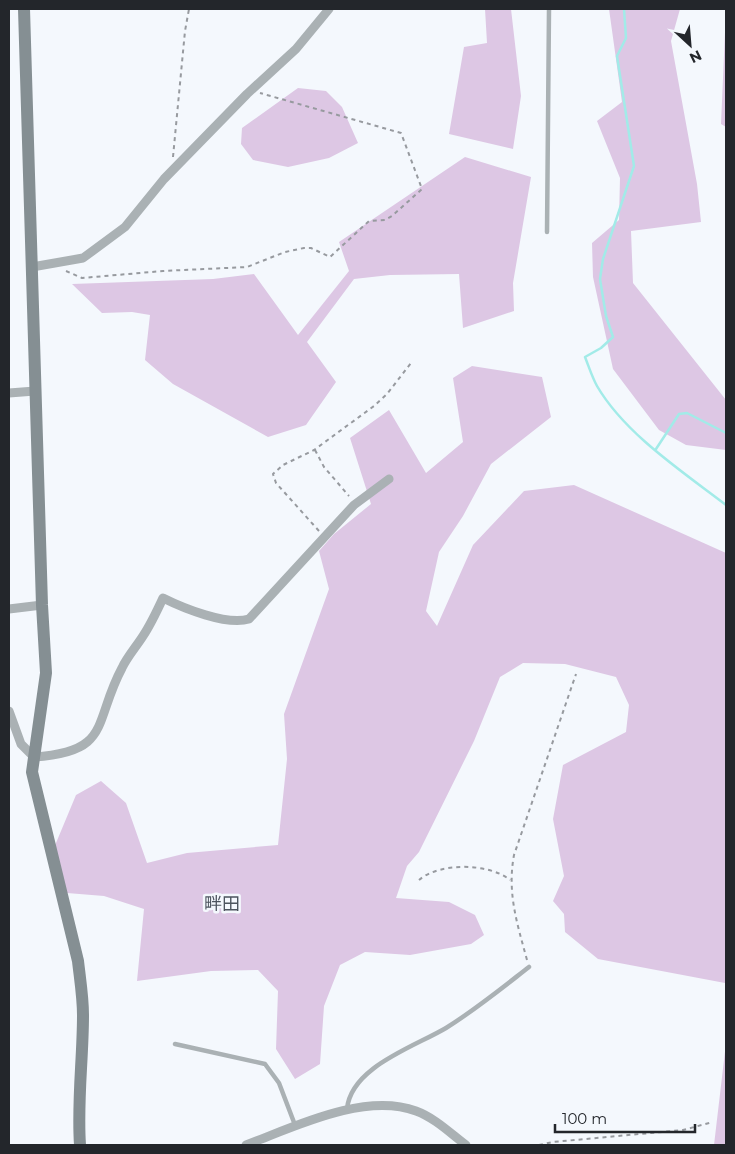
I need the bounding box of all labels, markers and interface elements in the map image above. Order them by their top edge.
north arrow [665,20,715,70]
text: N [687,46,705,67]
district label: 畔田 [204,893,240,915]
scale bar [555,1102,695,1134]
text: 100 m [562,1109,607,1128]

